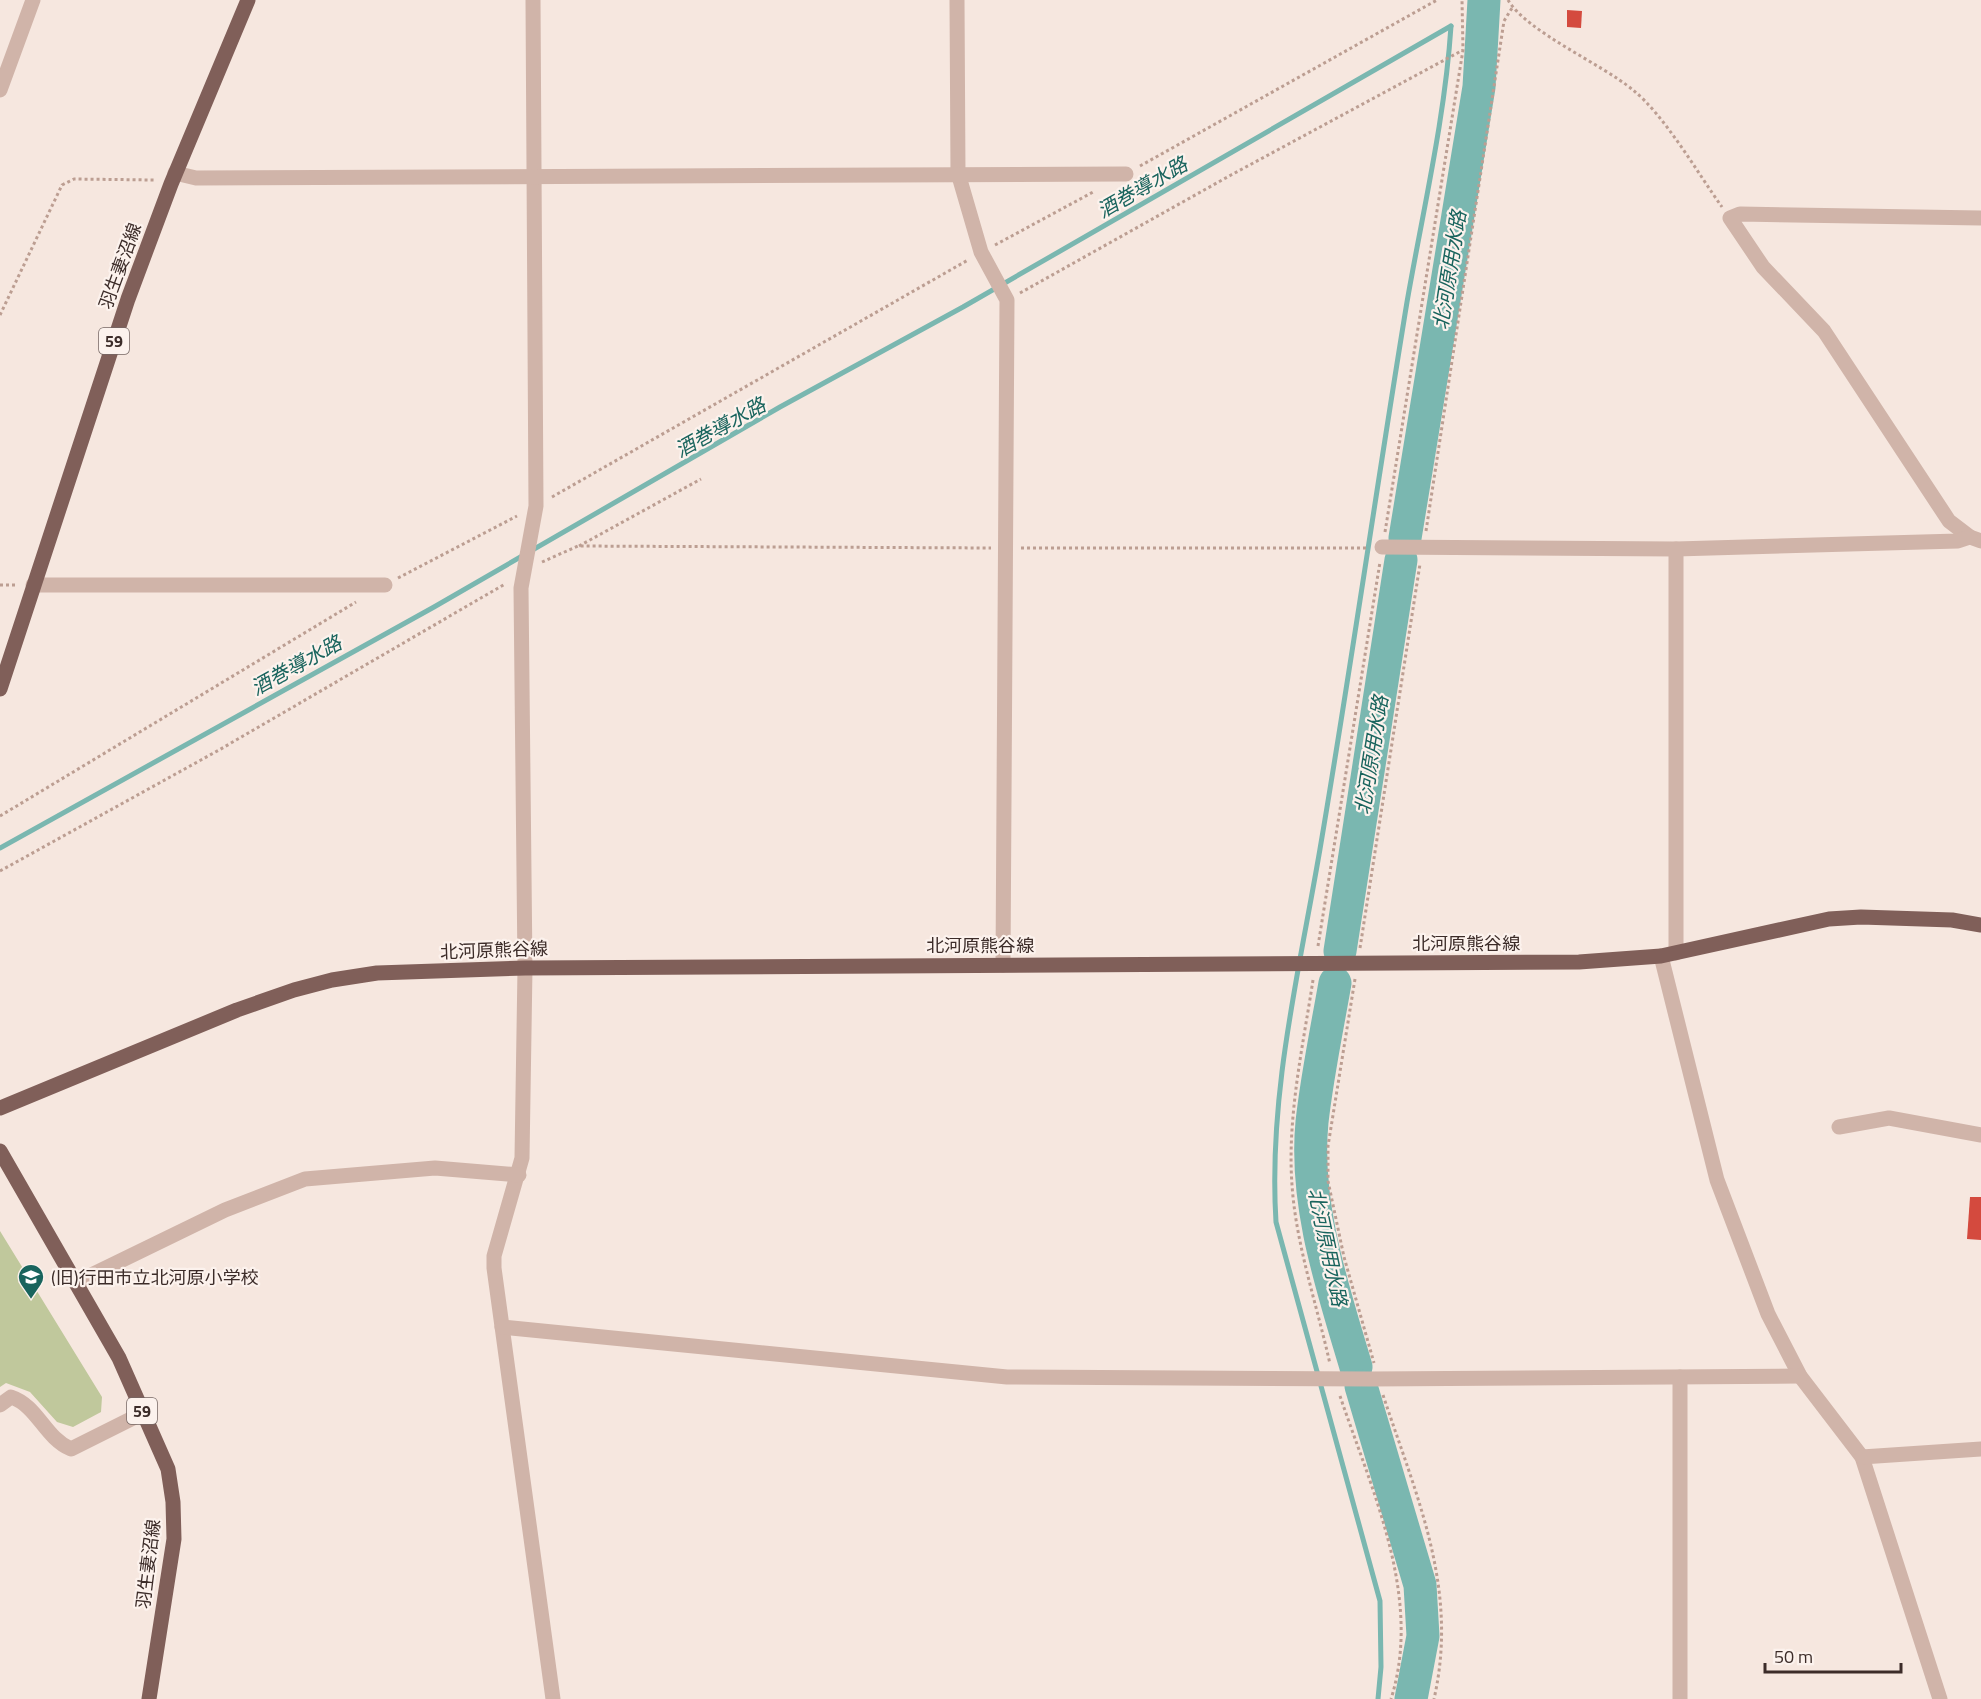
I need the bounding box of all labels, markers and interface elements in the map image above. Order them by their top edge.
water label: 酒巻導水路 [1091,148,1195,225]
water label: 北河原用水路 [1424,206,1474,332]
street label: 羽生妻沼線 [92,219,148,313]
road number: 59 [99,328,129,354]
water label: 酒巻導水路 [669,388,773,465]
water label: 酒巻導水路 [245,626,349,703]
water label: 北河原用水路 [1346,691,1396,817]
street label: 北河原熊谷線 [1412,930,1520,957]
street label: 北河原熊谷線 [926,932,1034,959]
street label: 北河原熊谷線 [440,935,548,965]
water label: 北河原用水路 [1300,1185,1356,1311]
school or university icon: (旧)行田市立北河原小学校 [16,1262,46,1300]
place label: (旧)行田市立北河原小学校 [51,1264,259,1291]
road number: 59 [127,1398,157,1424]
street label: 羽生妻沼線 [129,1518,167,1610]
scale bar [1765,1636,1902,1674]
text: 50 m [1774,1643,1813,1670]

